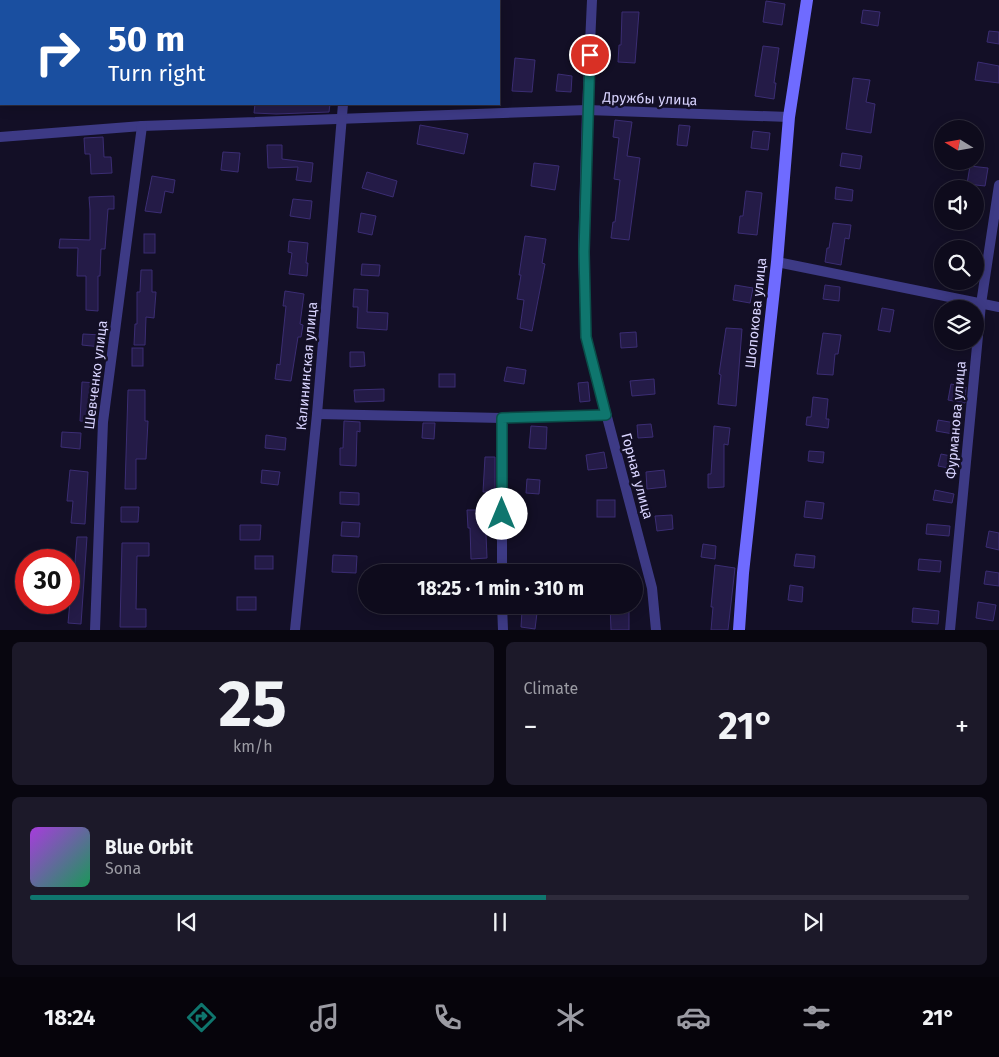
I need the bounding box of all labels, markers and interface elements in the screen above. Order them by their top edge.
text: 50 m [108,18,185,60]
icon: right [25,20,90,85]
pin [569,34,611,76]
icon: arrive [576,41,604,69]
text: Turn right [108,60,205,87]
street label: Дружбы улица [601,89,698,109]
north arrow [934,120,984,170]
map controls [934,120,984,350]
button: sound [934,180,984,230]
button: search [934,240,984,290]
street label: Шопокова улица [742,257,770,369]
button: layers [934,300,984,350]
street label: Калининская улица [293,301,321,431]
street label: Шевченко улица [81,319,111,431]
street label: Фурманова улица [942,360,970,480]
street label: Горная улица [617,431,657,521]
position arrow [475,487,527,539]
speed limit sign: 30 [15,549,80,614]
text: 18:25 · 1 min · 310 m [417,577,584,600]
text: 25 [219,665,287,743]
text: Climate [524,679,578,698]
text: 21° [718,703,774,749]
text: − [524,710,538,743]
text: + [955,710,969,743]
text: km/h [233,737,273,756]
text: Blue Orbit [105,836,193,859]
text: Sona [105,859,141,878]
icon: previous [173,908,201,936]
icon: pause [486,908,514,936]
icon: next [799,908,827,936]
icon: directions [184,1000,219,1035]
icon: music [307,1000,342,1035]
icon: phone [430,1000,465,1035]
icon: climate [553,1000,588,1035]
icon: car [676,1000,711,1035]
icon: filters [799,1000,834,1035]
text: 18:24 [44,1004,96,1031]
text: 21° [922,1004,955,1031]

